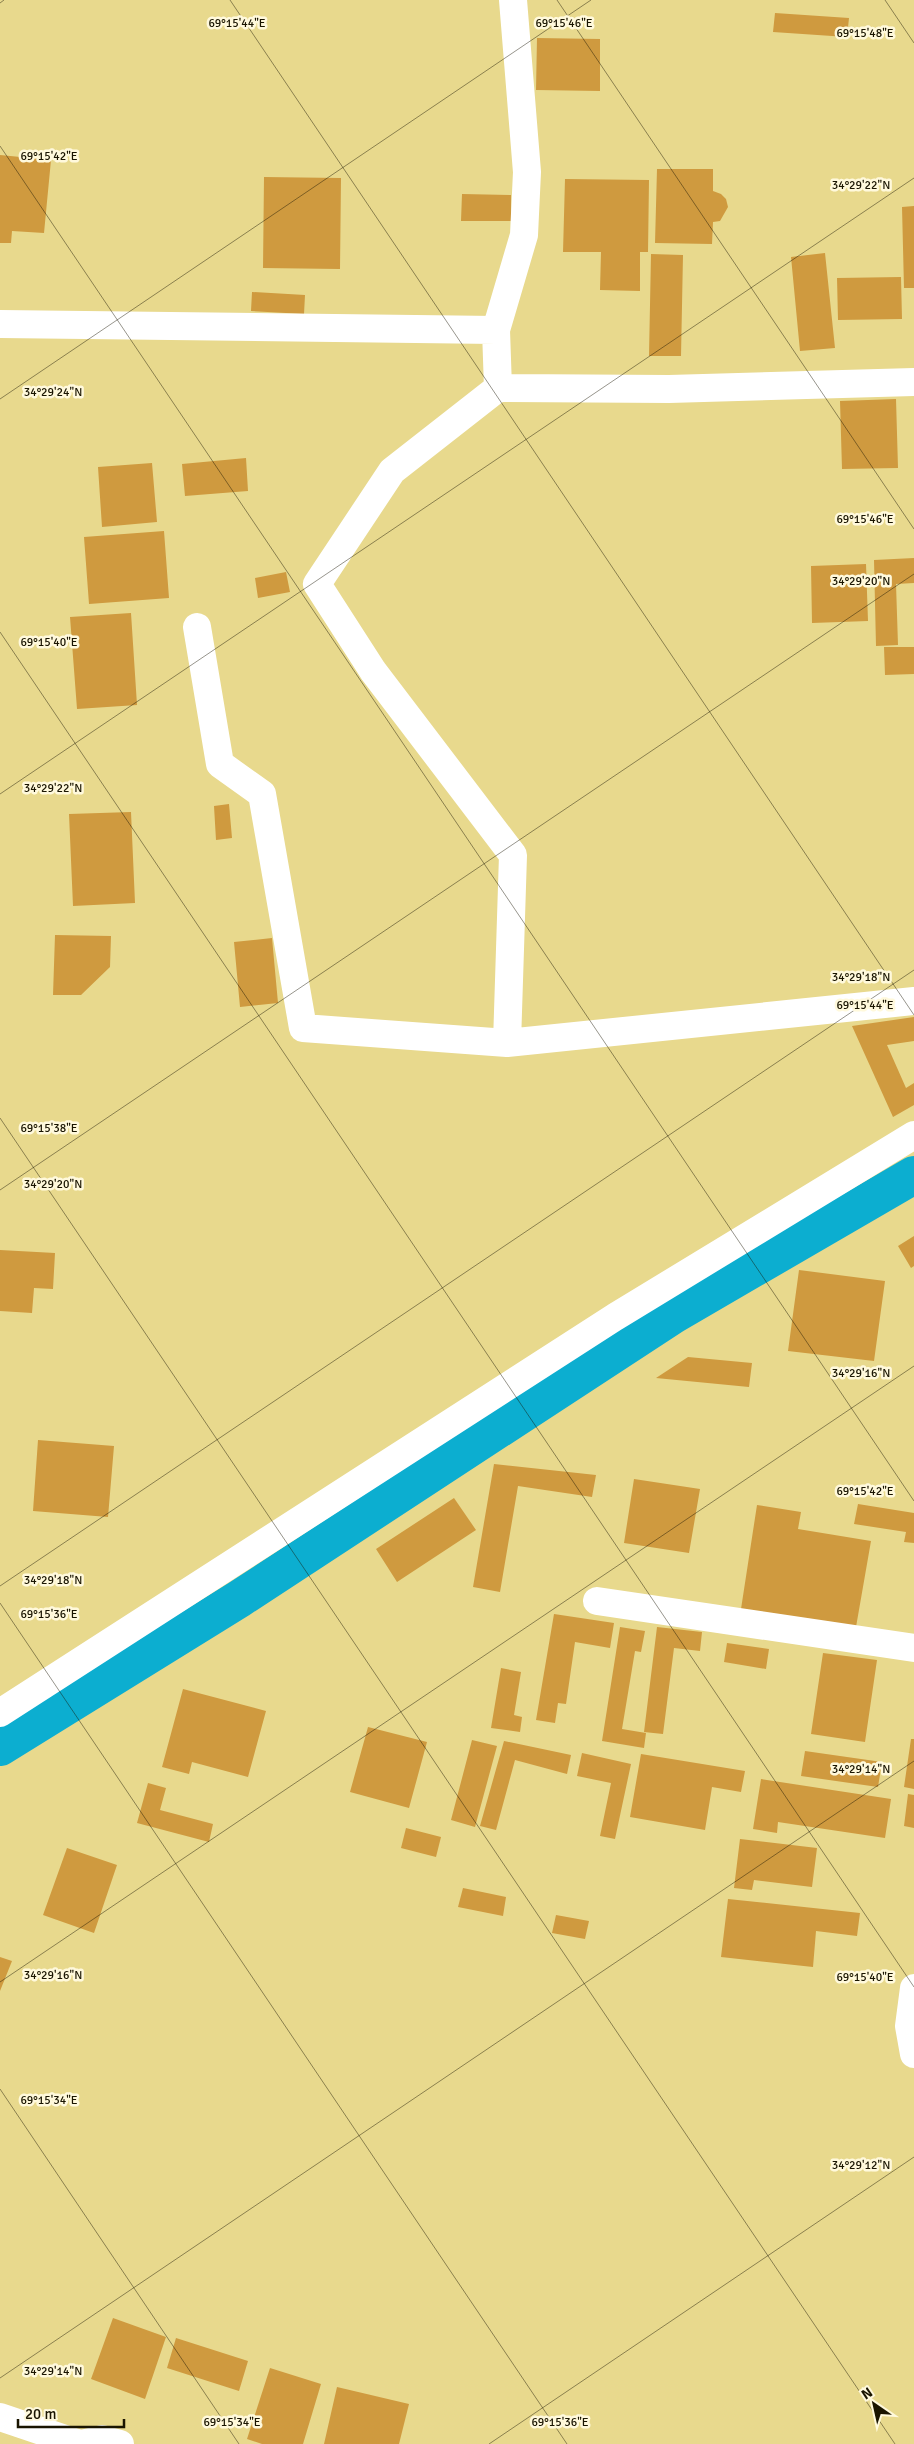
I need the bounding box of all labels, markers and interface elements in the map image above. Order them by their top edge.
text: 69°15'44"E [208,16,266,31]
text: 69°15'46"E [535,16,593,31]
text: 69°15'48"E [836,26,894,41]
text: 69°15'42"E [20,149,78,164]
text: 34°29'22"N [832,178,890,193]
text: 34°29'24"N [24,385,82,400]
text: 69°15'46"E [836,512,894,527]
text: 34°29'20"N [832,574,890,589]
text: 69°15'40"E [20,635,78,650]
text: 34°29'22"N [24,781,82,796]
text: 34°29'18"N [832,970,890,985]
text: 69°15'44"E [836,998,894,1013]
text: 69°15'38"E [20,1121,78,1136]
text: 34°29'20"N [24,1177,82,1192]
text: 34°29'16"N [832,1366,890,1381]
text: 69°15'42"E [836,1484,894,1499]
text: 34°29'18"N [24,1573,82,1588]
text: 69°15'36"E [20,1607,78,1622]
text: 34°29'14"N [832,1762,890,1777]
text: 34°29'16"N [24,1968,82,1983]
text: 69°15'40"E [836,1970,894,1985]
text: 69°15'34"E [20,2093,78,2108]
text: 34°29'12"N [832,2158,890,2173]
text: 34°29'14"N [24,2364,82,2379]
north arrow [849,2379,899,2429]
text: N [858,2384,876,2403]
scale bar [18,2396,124,2428]
text: 20 m [25,2405,56,2423]
text: 69°15'34"E [203,2415,261,2430]
text: 69°15'36"E [531,2415,589,2430]

